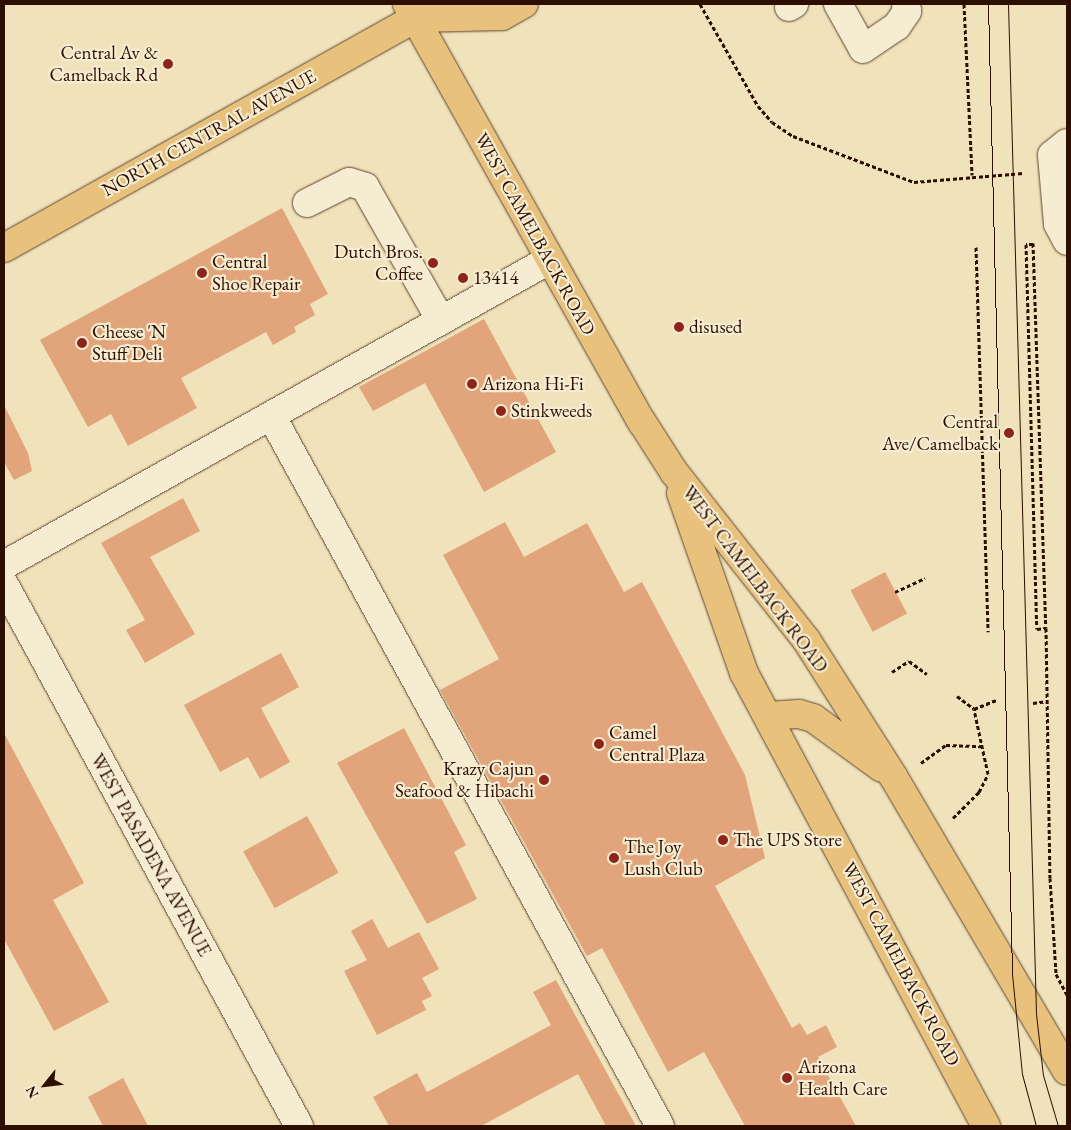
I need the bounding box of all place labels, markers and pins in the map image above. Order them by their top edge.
place label: Central Av & Camelback Rd [50,42,158,86]
marker: Central Av & Camelback Rd [162,58,174,70]
place label: Dutch Bros. Coffee [334,241,423,285]
place label: Central Shoe Repair [212,251,300,295]
marker: Dutch Bros. Coffee [427,257,439,269]
marker: Central Shoe Repair [196,267,208,279]
place label: 13414 [473,267,519,289]
marker: 13414 [457,272,469,284]
place label: disused [689,316,742,338]
place label: Cheese 'N Stuff Deli [92,321,166,365]
marker: disused [673,321,685,333]
marker: Cheese 'N Stuff Deli [76,337,88,349]
place label: Arizona Hi-Fi [482,373,584,395]
marker: Arizona Hi-Fi [466,378,478,390]
place label: Stinkweeds [511,400,592,422]
marker: Stinkweeds [495,405,507,417]
place label: Central Ave/Camelback [882,411,998,455]
marker: Central Ave/Camelback [1002,426,1016,440]
place label: Camel Central Plaza [609,722,705,766]
marker: Camel Central Plaza [593,738,605,750]
place label: Krazy Cajun Seafood & Hibachi [395,758,534,802]
marker: Krazy Cajun Seafood & Hibachi [538,774,550,786]
place label: The UPS Store [733,829,842,851]
marker: The UPS Store [717,834,729,846]
place label: The Joy Lush Club [624,836,703,880]
marker: The Joy Lush Club [608,852,620,864]
place label: Arizona Health Care [798,1056,887,1100]
marker: Arizona Health Care [780,1071,794,1085]

